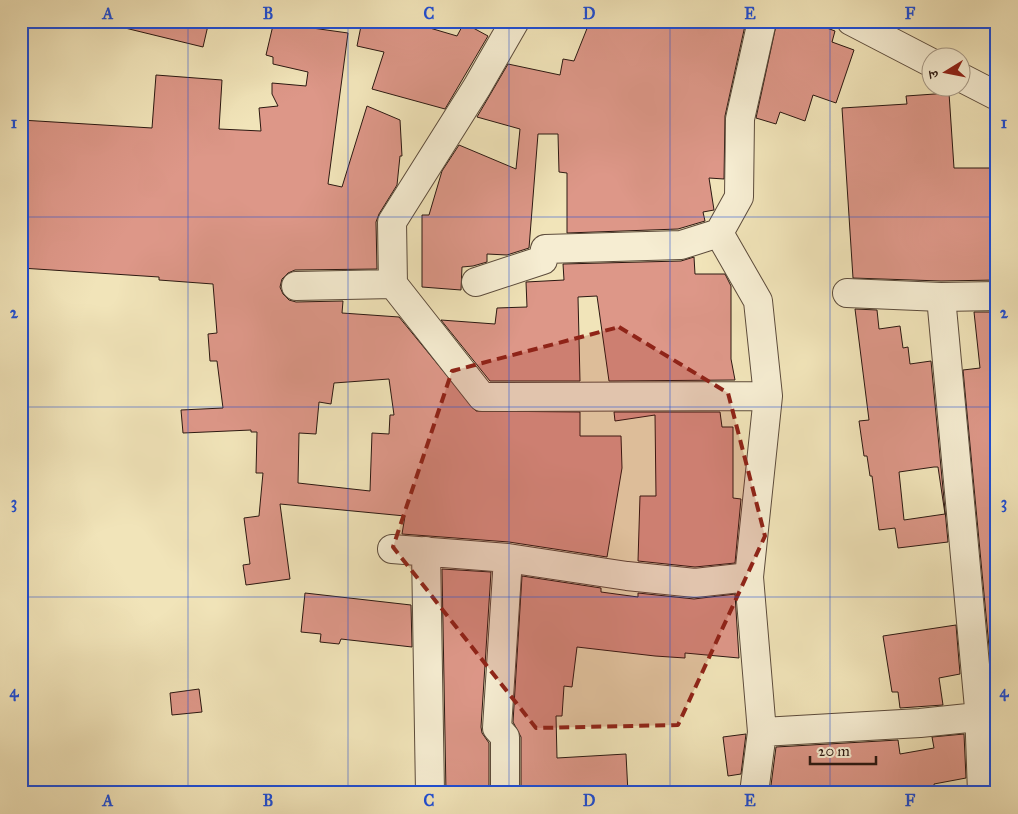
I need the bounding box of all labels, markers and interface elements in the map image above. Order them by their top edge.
text: A [102,4,114,23]
text: B [263,4,273,23]
text: C [424,4,435,23]
text: D [583,4,596,23]
text: E [744,4,756,23]
text: F [905,4,916,23]
north arrow [920,48,970,98]
text: उ [925,68,943,80]
text: 1 [11,113,18,132]
text: 1 [1001,113,1008,132]
text: 2 [10,303,19,322]
text: 2 [1000,303,1009,322]
text: 3 [11,493,17,513]
text: 3 [1001,493,1007,513]
text: 4 [10,682,20,702]
text: 4 [1000,682,1010,702]
scale bar [810,734,877,766]
text: 20 m [818,742,850,760]
text: A [102,791,114,810]
text: B [263,791,273,810]
text: C [424,791,435,810]
text: D [583,791,596,810]
text: E [744,791,756,810]
text: F [905,791,916,810]

